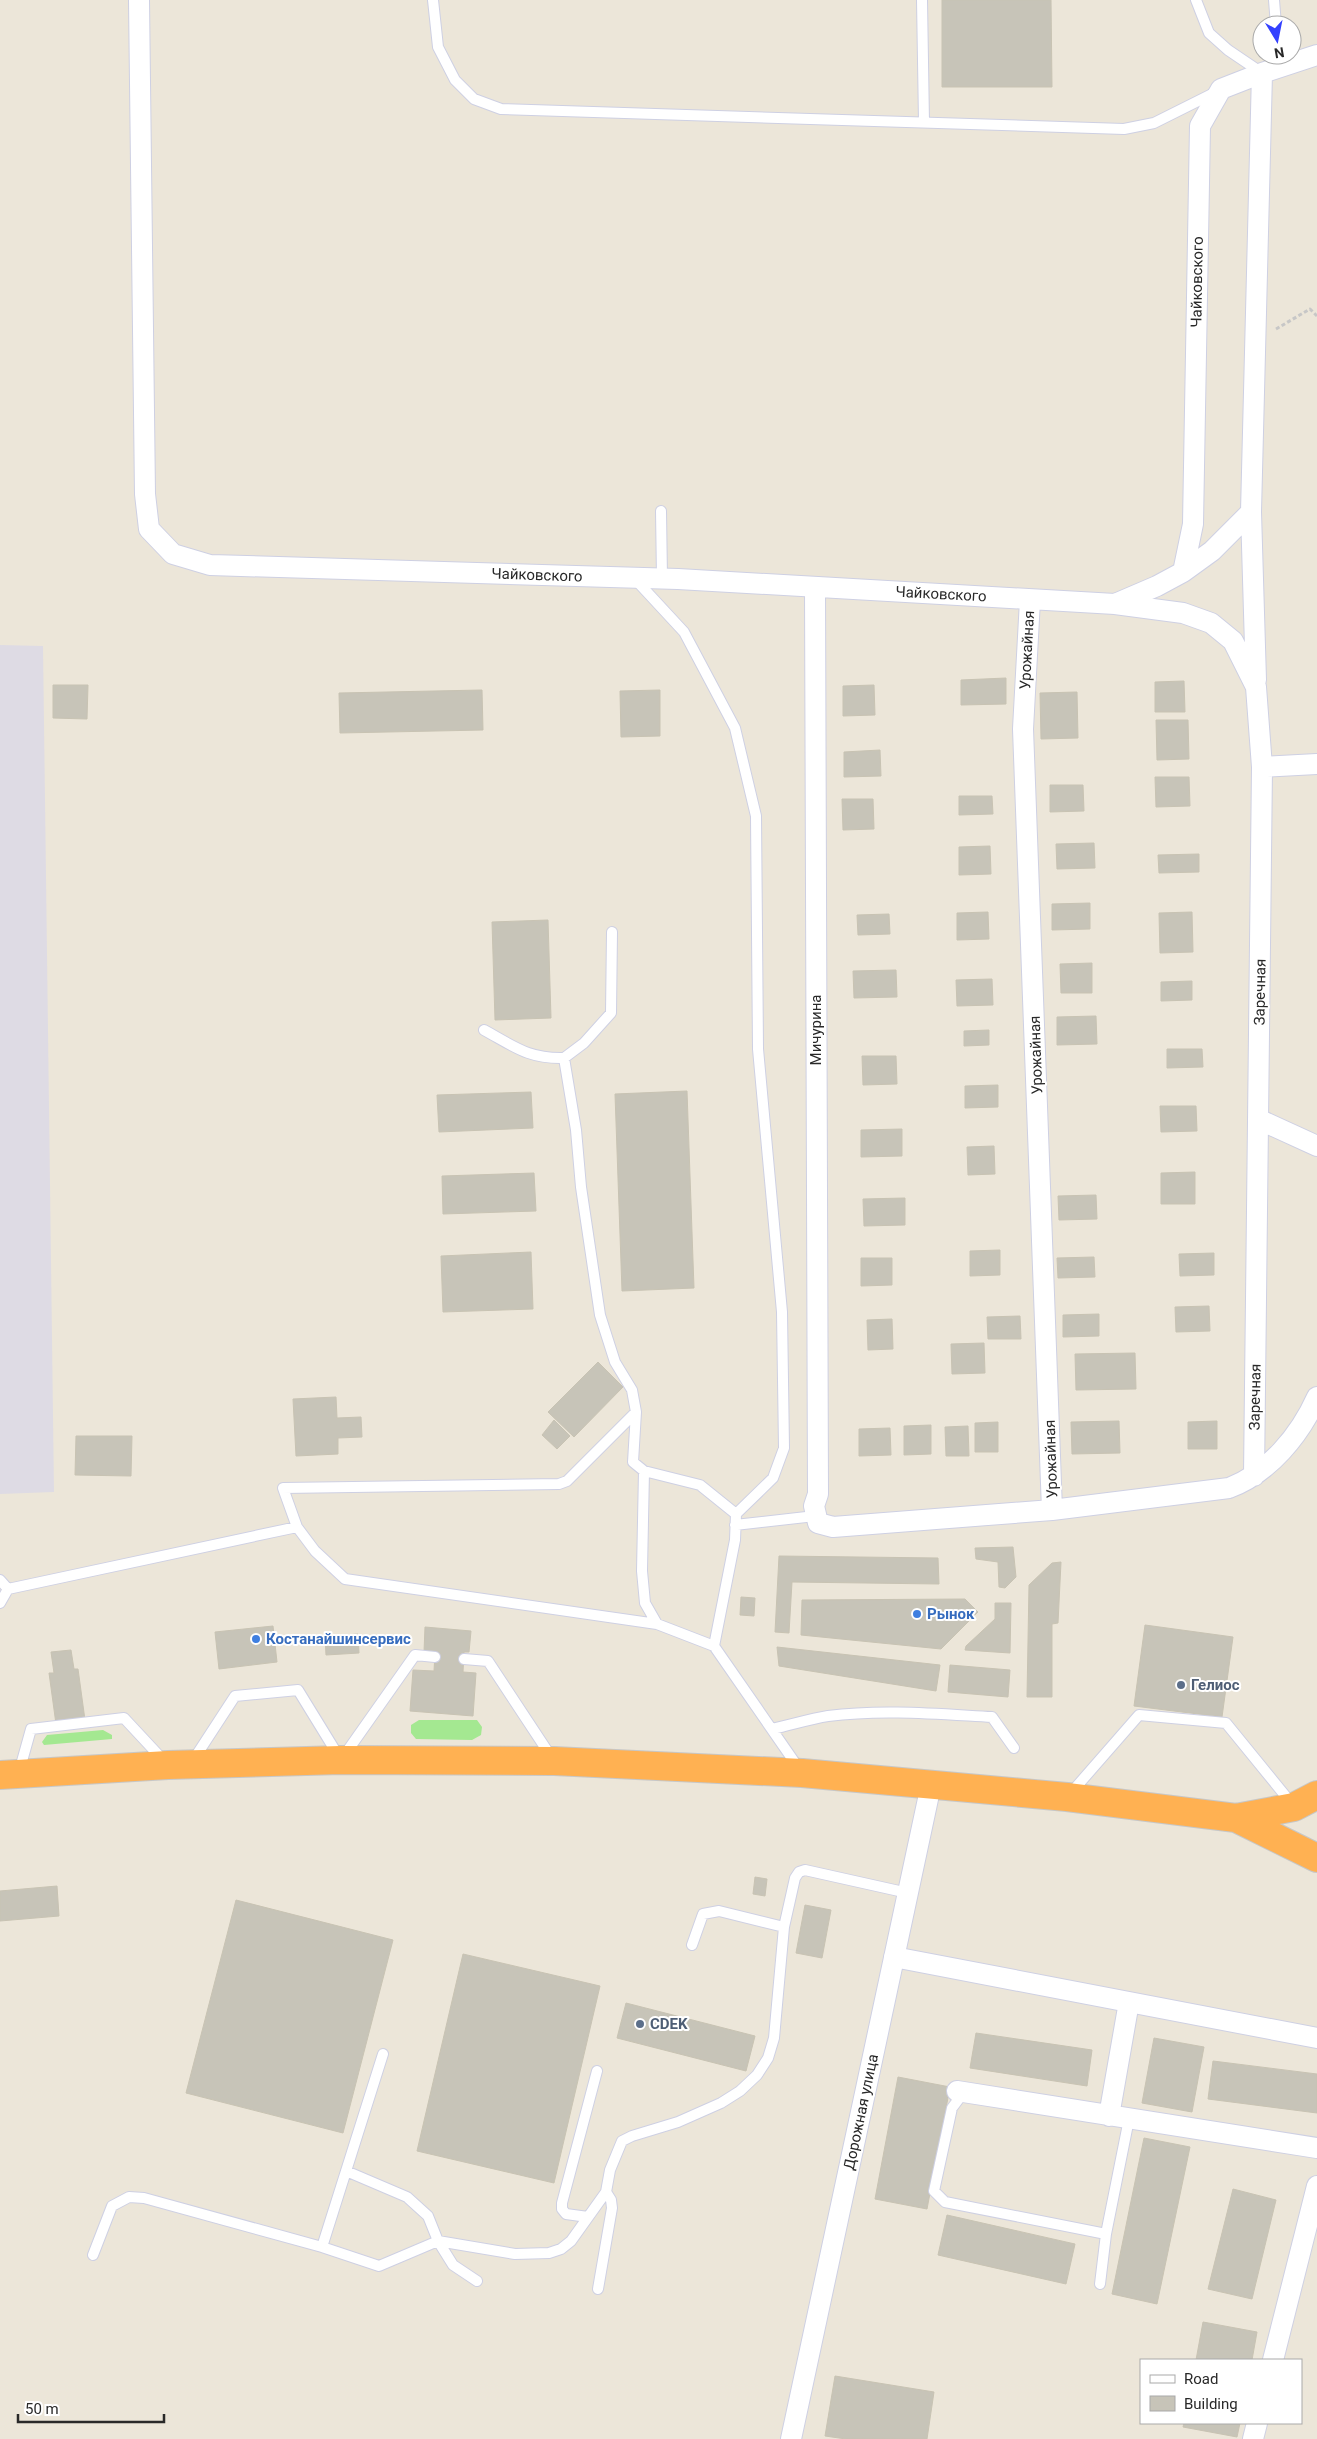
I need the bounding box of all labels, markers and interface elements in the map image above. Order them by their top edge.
north arrow [1252,15,1302,65]
text: N [1273,44,1286,62]
street label: Чайковского [1187,236,1207,328]
street label: Чайковского [491,564,583,586]
street label: Чайковского [895,583,987,605]
street label: Урожайная [1016,610,1038,690]
street label: Заречная [1250,959,1270,1025]
street label: Мичурина [807,995,825,1065]
street label: Урожайная [1026,1015,1046,1095]
street label: Заречная [1245,1364,1265,1430]
street label: Урожайная [1041,1419,1061,1499]
place label: Рынок [927,1605,975,1623]
marker: Рынок [911,1608,923,1620]
place label: Костанайшинсервис [266,1630,411,1648]
marker: Костанайшинсервис [250,1633,262,1645]
place label: Гелиос [1191,1676,1240,1694]
marker: Гелиос [1175,1679,1187,1691]
place label: CDEK [650,2015,688,2033]
marker: CDEK [634,2018,646,2030]
street label: Дорожная улица [840,2052,882,2172]
legend [1140,2359,1302,2424]
text: Road [1184,2370,1218,2388]
scale bar [18,2392,164,2424]
text: Building [1184,2395,1238,2413]
text: 50 m [25,2400,59,2418]

